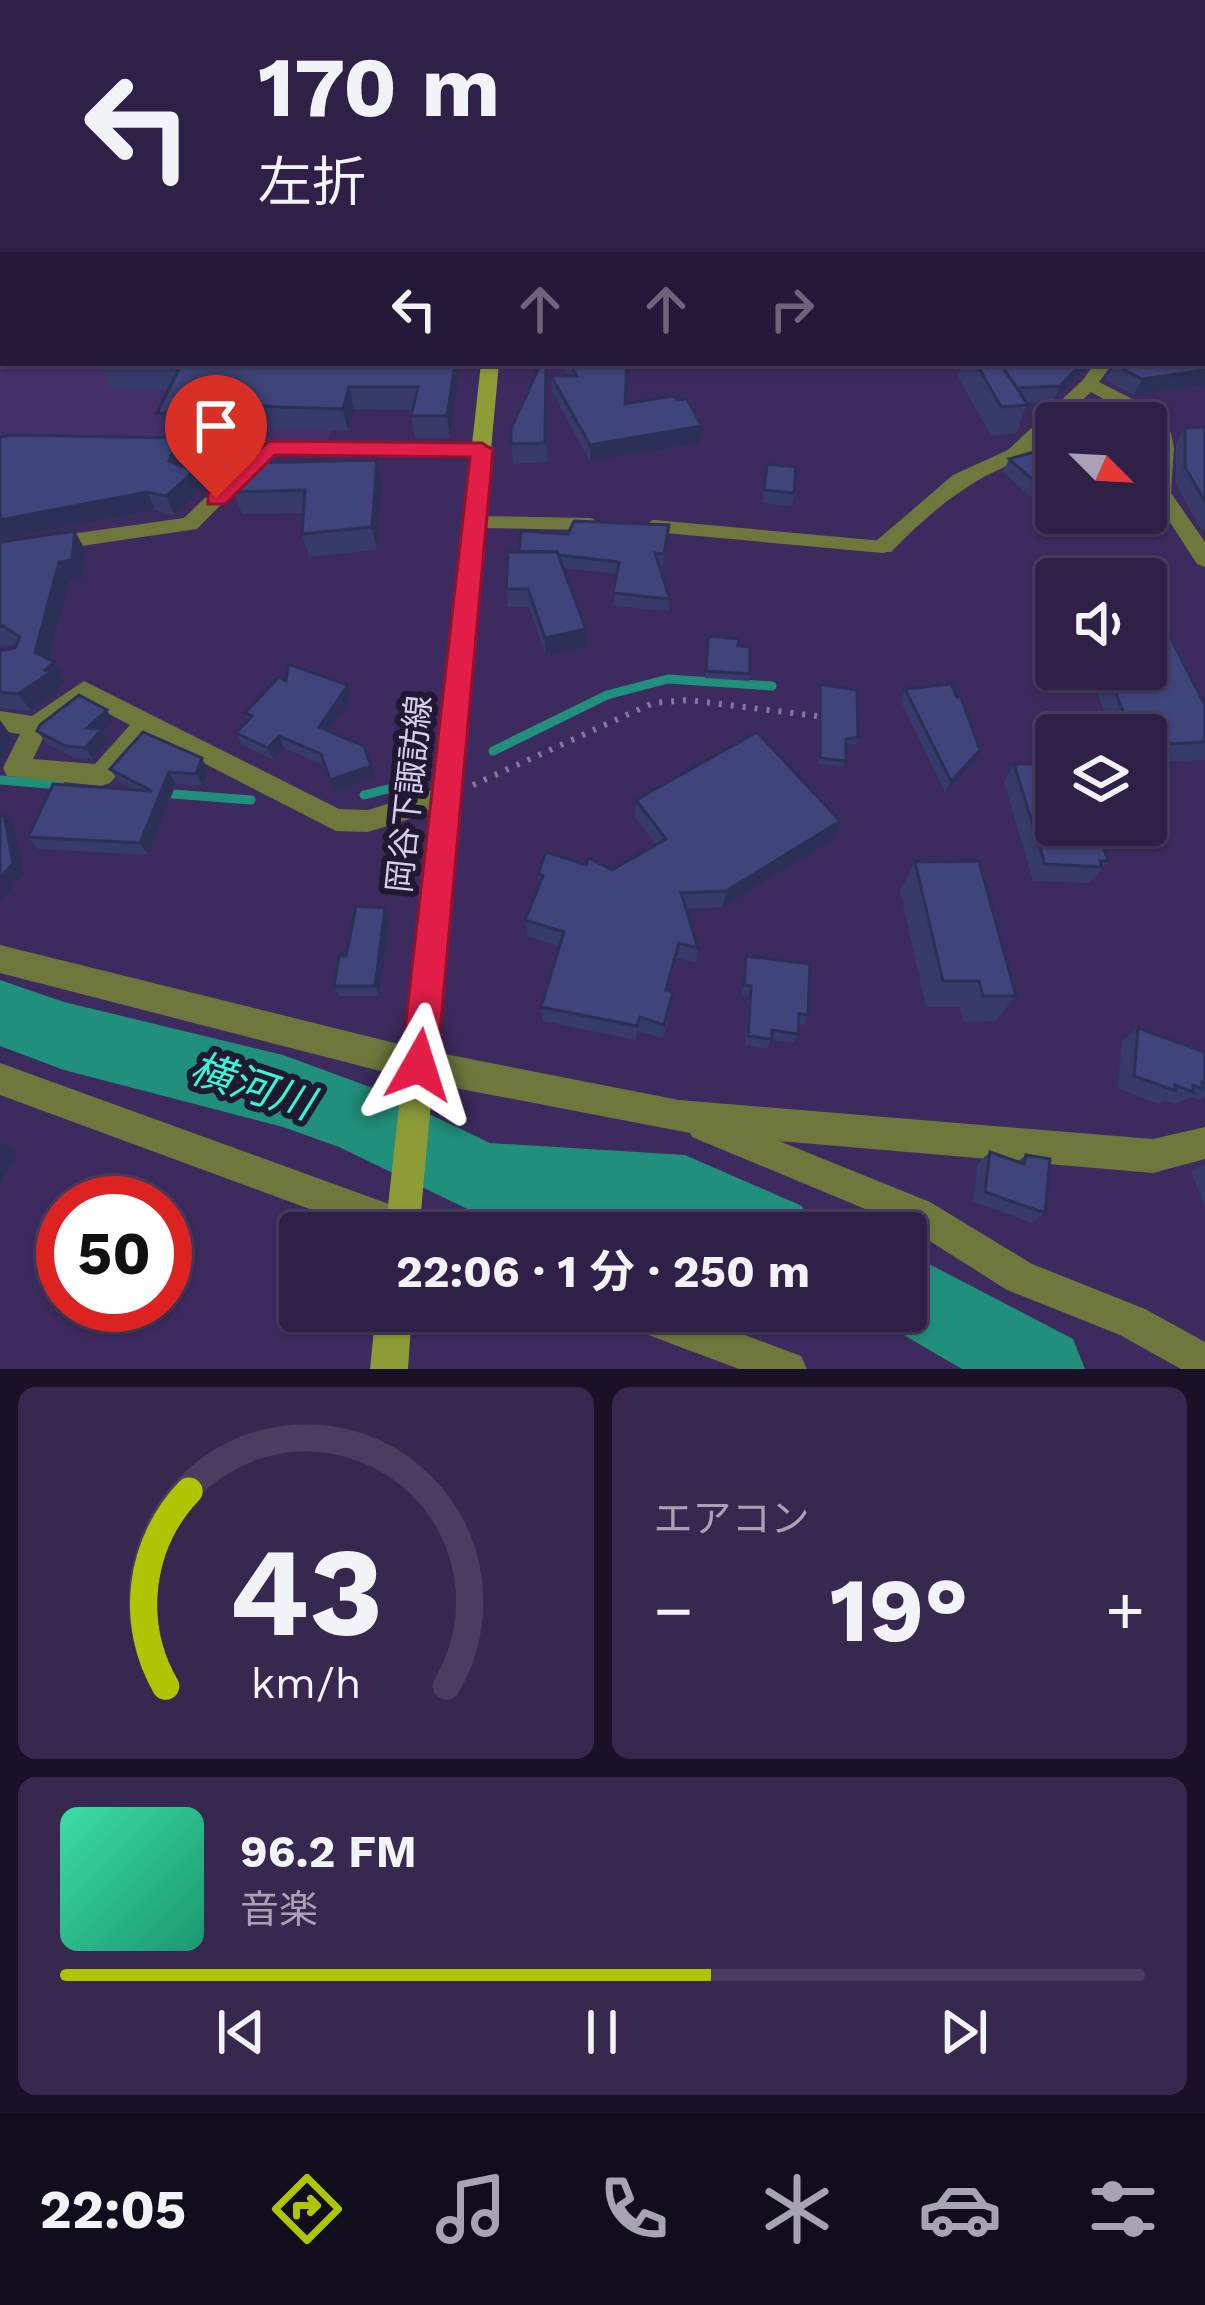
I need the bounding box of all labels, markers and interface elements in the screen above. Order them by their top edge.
text: 170 m [258,38,500,136]
icon: left [60,48,216,204]
text: 左折 [258,151,366,214]
icon: left [381,276,447,342]
icon: ahead [507,276,573,342]
icon: ahead [633,276,699,342]
icon: right [759,276,825,342]
pin [165,375,267,498]
icon: arrive [183,393,249,459]
north arrow [1035,402,1167,534]
map controls [1035,402,1167,846]
button: sound [1035,558,1167,690]
street label: 岡谷下諏訪線 [379,694,439,894]
button: layers [1035,714,1167,846]
position arrow [356,1002,482,1128]
water label: 横河川 [185,1043,323,1130]
speed limit sign: 50 [36,1176,192,1332]
text: 22:06 · 1 分 · 250 m [396,1245,810,1298]
text: エアコン [654,1496,810,1541]
text: 43 [228,1519,383,1665]
text: 19° [830,1557,969,1663]
text: − [654,1572,693,1649]
text: + [1105,1572,1145,1649]
text: km/h [250,1658,361,1708]
text: 96.2 FM [240,1825,417,1878]
text: 音楽 [240,1887,318,1932]
icon: previous [208,1999,274,2065]
icon: pause [569,1999,635,2065]
icon: next [931,1999,997,2065]
icon: directions [265,2167,349,2251]
icon: music [429,2167,513,2251]
icon: phone [592,2167,676,2251]
icon: climate [755,2167,839,2251]
icon: car [918,2167,1002,2251]
icon: filters [1081,2167,1165,2251]
text: 22:05 [40,2178,186,2241]

